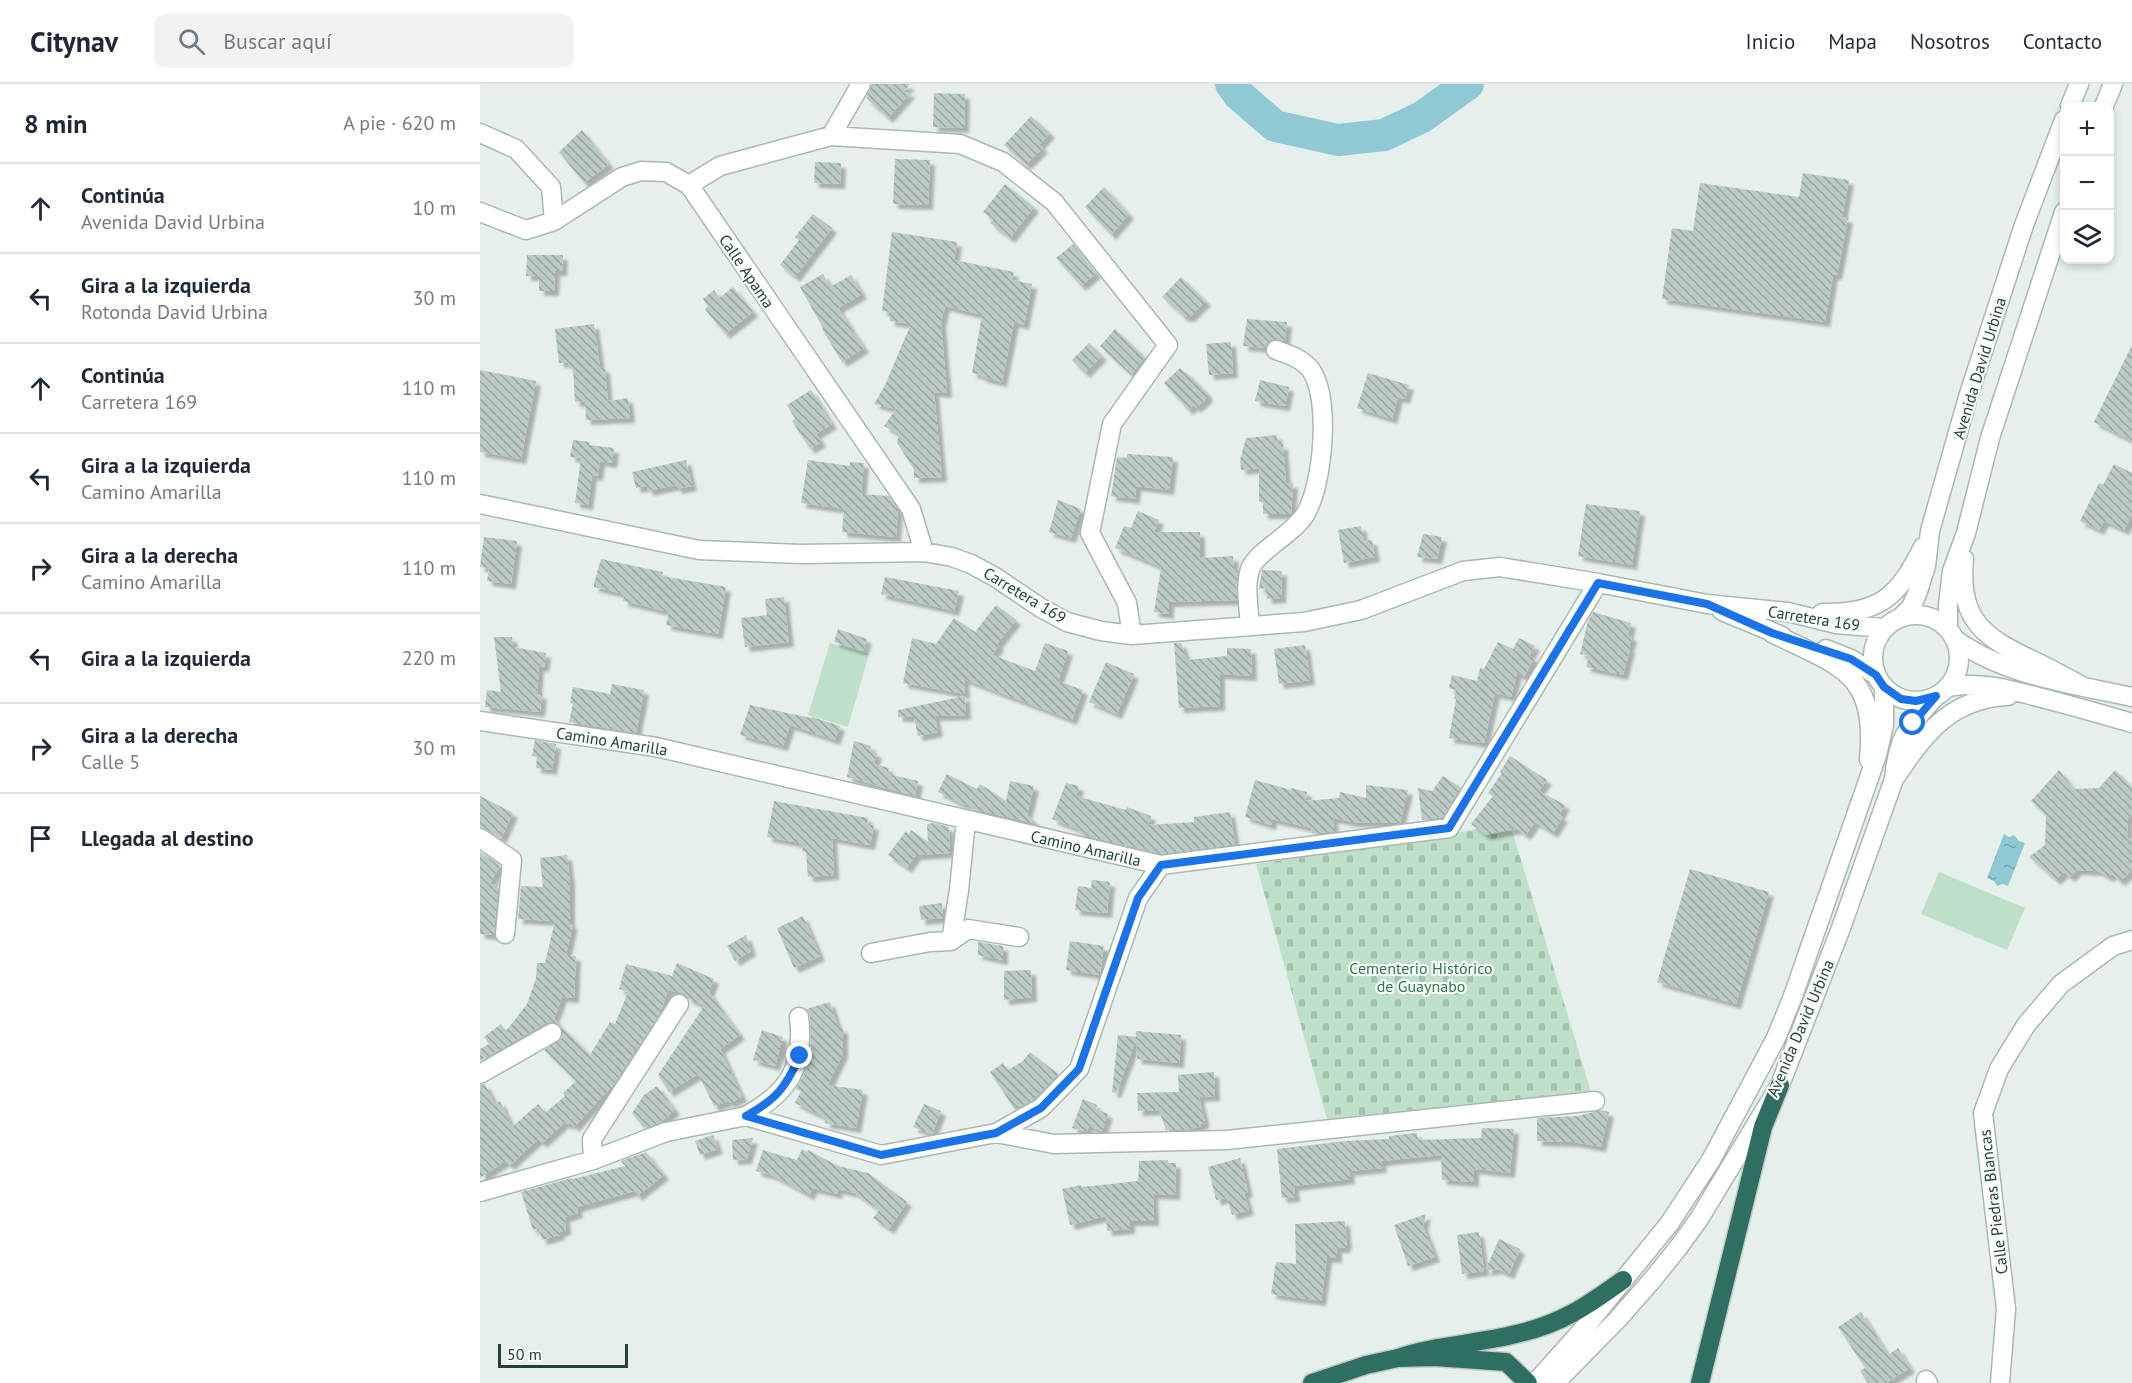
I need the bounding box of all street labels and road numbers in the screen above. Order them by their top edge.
street label: Calle Apama [715,230,779,312]
street label: Avenida David Urbina [1948,295,2010,441]
street label: Carretera 169 [980,562,1070,628]
street label: Carretera 169 [1767,601,1861,635]
street label: Camino Amarilla [555,722,669,760]
street label: Camino Amarilla [1029,826,1143,870]
street label: Avenida David Urbina [1762,956,1838,1100]
street label: Calle Piedras Blancas [1974,1128,2012,1275]

